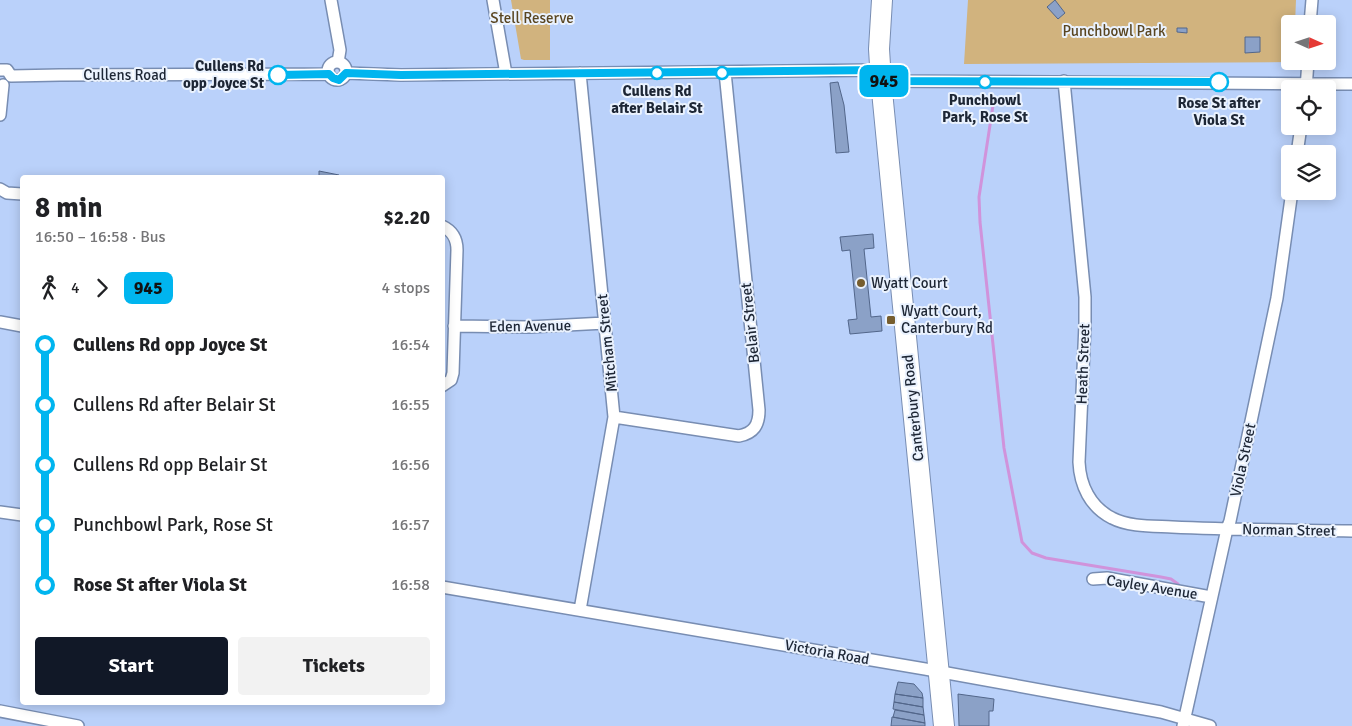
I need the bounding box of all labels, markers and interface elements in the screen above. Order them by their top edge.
park label: Stell Reserve [490,9,574,27]
north arrow [1281,15,1336,70]
map controls [1281,15,1336,200]
park label: Punchbowl Park [1063,22,1166,40]
place label: Cullens Rd opp Joyce St [183,57,264,92]
marker: Cullens Rd opp Joyce St [268,65,288,85]
line badge: 945 [855,65,913,97]
street label: Cullens Road [83,66,167,84]
marker: Cullens Rd after Belair St [650,66,664,80]
unlabelled marker [715,66,729,80]
text: 945 [869,70,899,92]
marker: Rose St after Viola St [1209,72,1229,92]
marker: Punchbowl Park, Rose St [978,75,992,89]
button: locate [1281,80,1336,135]
place label: Cullens Rd after Belair St [611,82,703,117]
place label: Punchbowl Park, Rose St [942,91,1028,126]
place label: Rose St after Viola St [1178,94,1260,129]
button: layers [1281,145,1336,200]
text: 8 min [35,191,103,225]
text: $2.20 [384,206,430,230]
text: 16:50 – 16:58 · Bus [35,227,166,247]
icon: walk [35,274,63,302]
icon: forward [88,274,116,302]
place label: Wyatt Court [871,274,948,292]
text: 945 [134,277,163,299]
marker: Wyatt Court [855,277,867,289]
text: 4 [71,278,80,298]
text: 4 stops [382,278,430,298]
street label: Belair Street [737,282,763,364]
street label: Mitcham Street [593,293,621,393]
place label: Wyatt Court, Canterbury Rd [901,302,993,337]
marker: Wyatt Court, Canterbury Rd [885,314,897,326]
street label: Eden Avenue [489,316,571,336]
street label: Heath Street [1073,323,1093,405]
text: Cullens Rd opp Joyce St [73,333,267,357]
text: 16:54 [391,335,430,355]
street label: Canterbury Road [898,354,928,462]
text: Cullens Rd after Belair St [73,393,276,417]
text: 16:55 [391,395,430,415]
street label: Viola Street [1226,421,1260,499]
text: Cullens Rd opp Belair St [73,453,267,477]
text: 16:56 [391,455,430,475]
text: Punchbowl Park, Rose St [73,513,273,537]
text: 16:57 [391,515,430,535]
street label: Norman Street [1242,520,1336,540]
street label: Cayley Avenue [1105,571,1199,603]
text: Rose St after Viola St [73,573,247,597]
text: 16:58 [391,575,430,595]
street label: Victoria Road [783,636,871,668]
button: Start [35,637,228,695]
button: Tickets [238,637,430,695]

